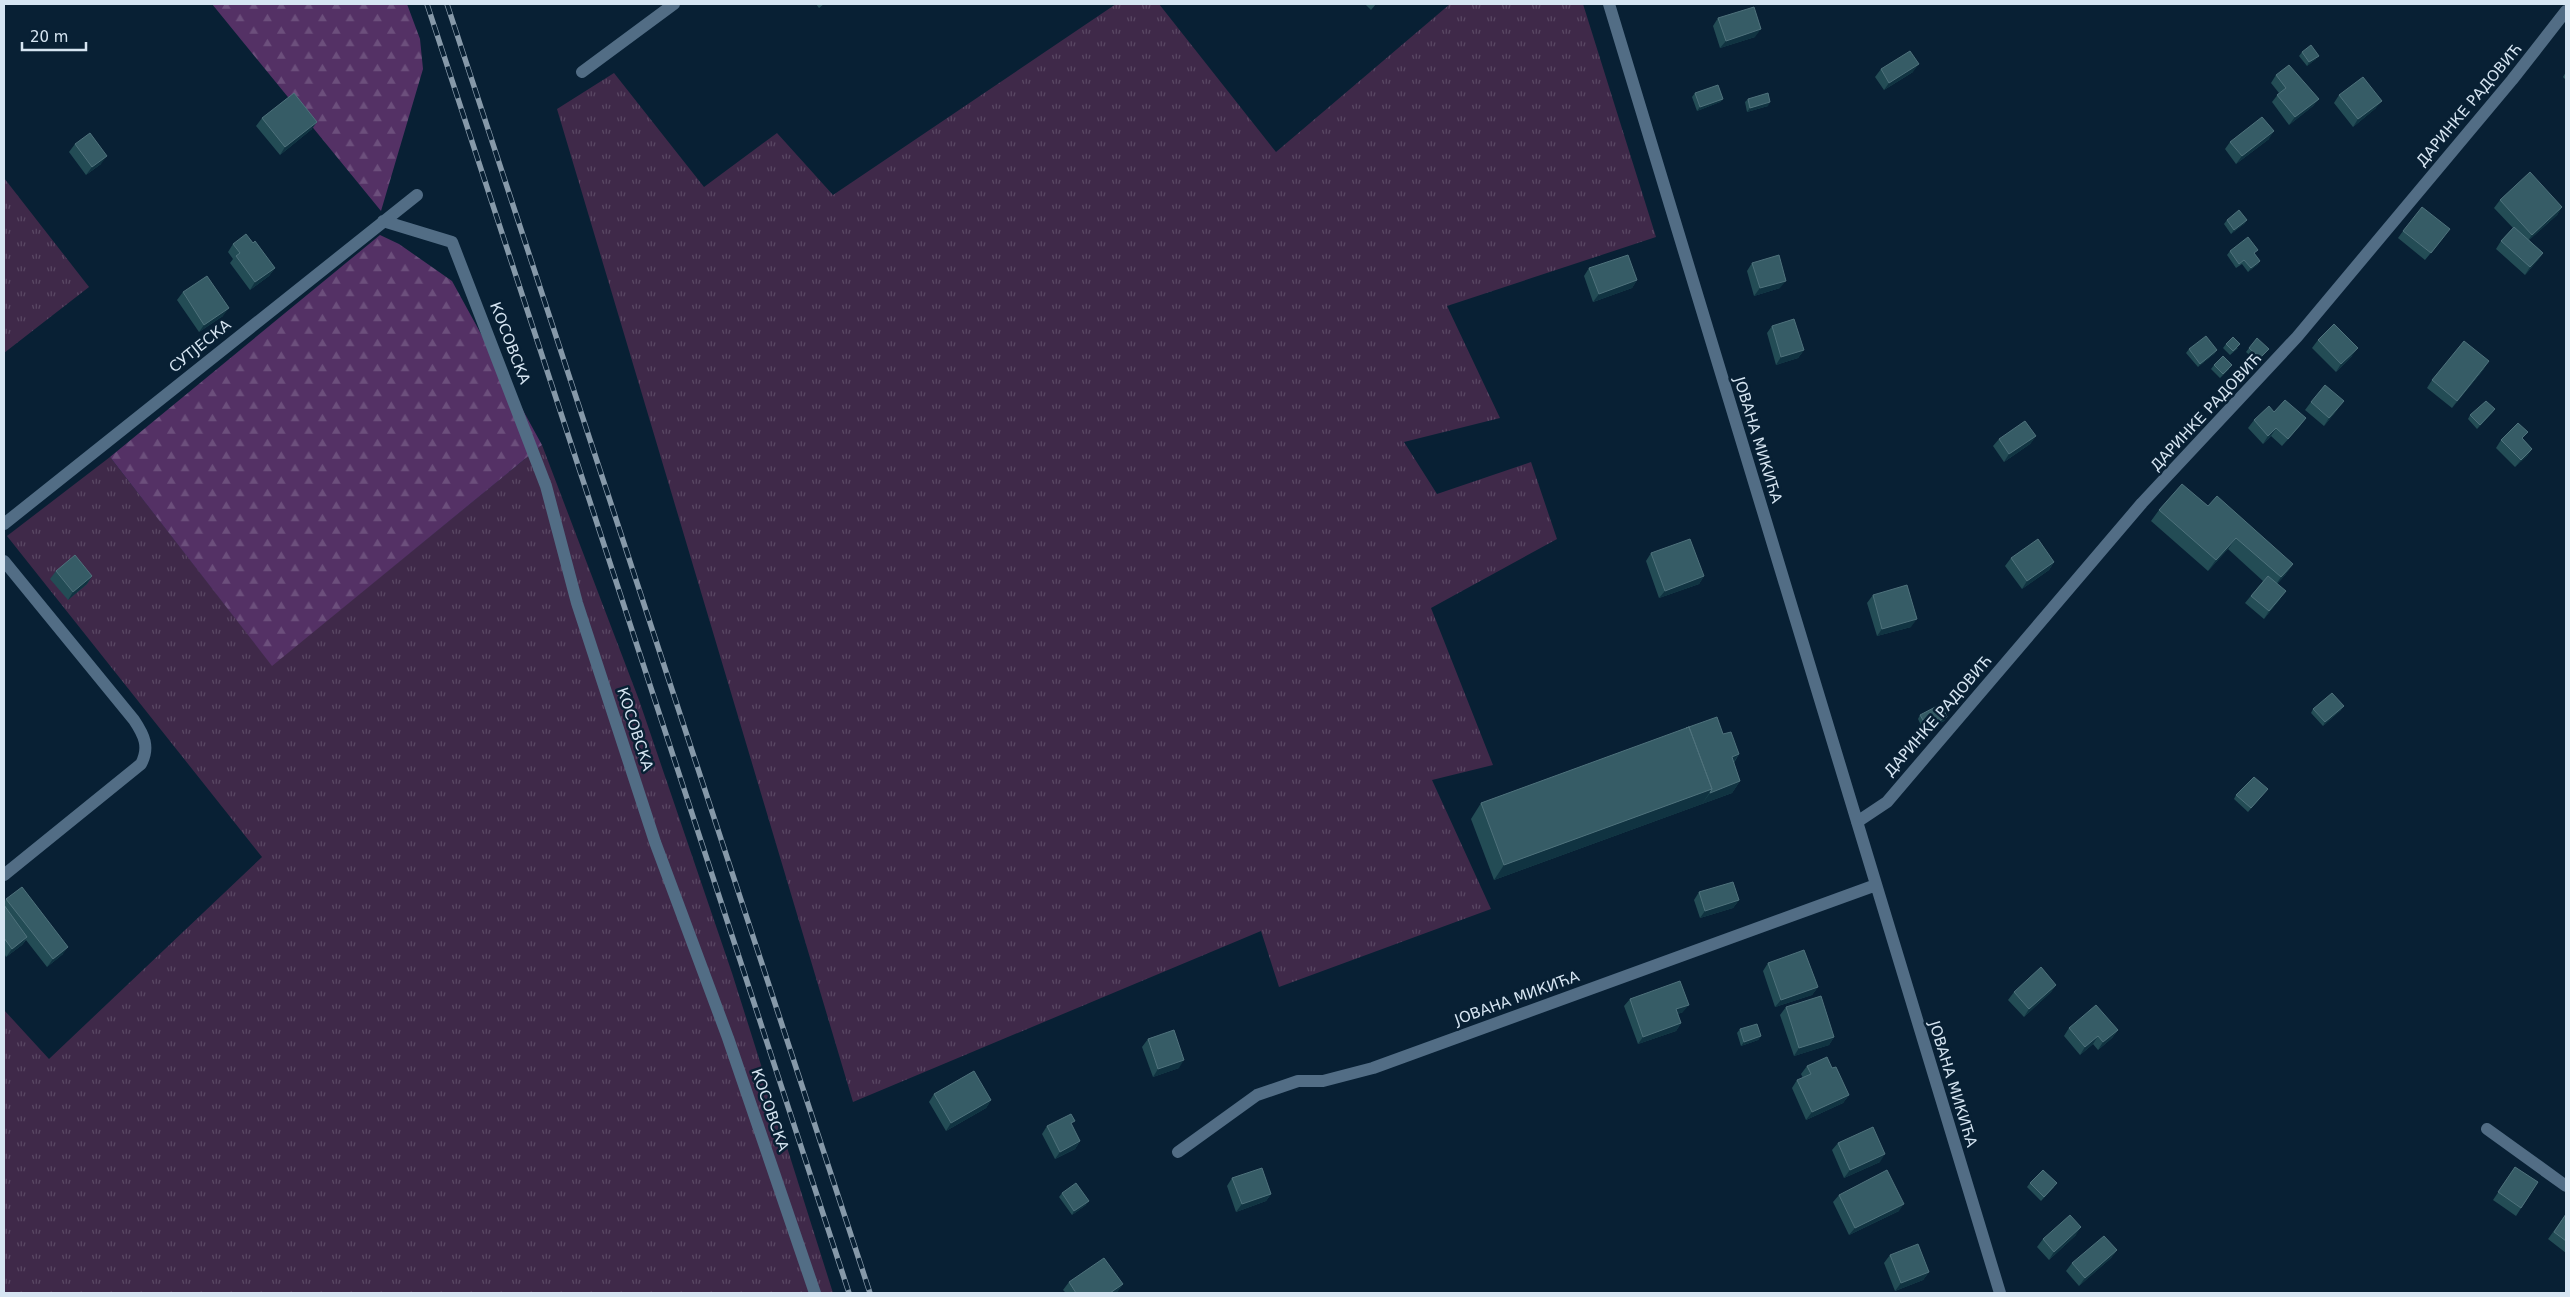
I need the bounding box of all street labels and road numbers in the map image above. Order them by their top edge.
street label: ДАРИНКЕ РАДОВИЋ [2412,40,2526,170]
street label: КОСОВСКА [486,299,534,387]
street label: СУТЈЕСКА [166,315,235,376]
street label: ДАРИНКЕ РАДОВИЋ [2147,349,2265,475]
street label: ЈОВАНА МИКИЋА [1730,374,1786,506]
street label: ДАРИНКЕ РАДОВИЋ [1881,652,1995,780]
street label: КОСОВСКА [613,685,657,774]
street label: ЈОВАНА МИКИЋА [1451,967,1582,1029]
street label: ЈОВАНА МИКИЋА [1925,1018,1981,1150]
street label: КОСОВСКА [747,1066,793,1154]

